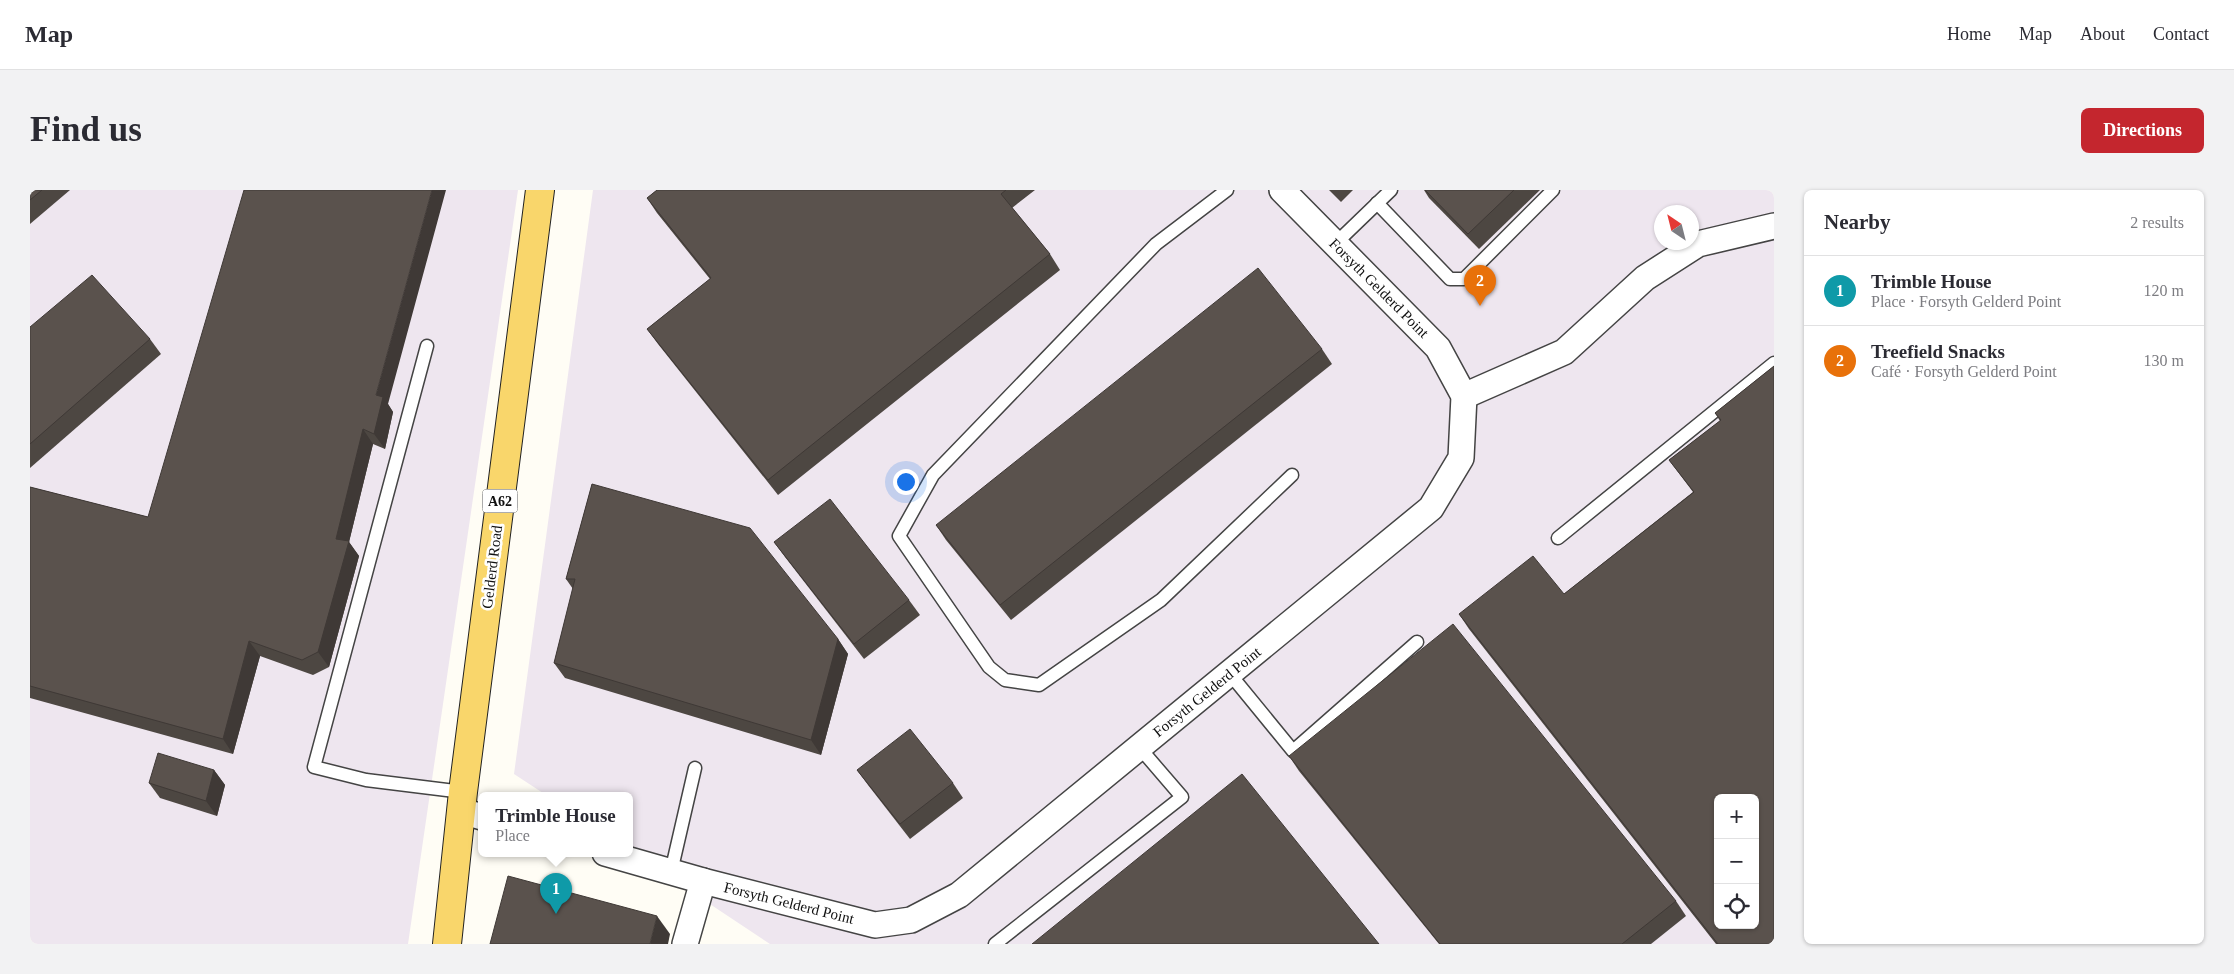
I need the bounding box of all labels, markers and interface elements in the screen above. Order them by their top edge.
text: Map [25,21,73,47]
text: Home [1947,24,1991,44]
text: Map [2019,24,2052,44]
text: About [2080,24,2125,44]
text: Contact [2153,24,2209,44]
button: Directions [2081,108,2204,153]
text: Find us [30,110,142,149]
north arrow [1654,205,1699,250]
text: Nearby [1824,210,1891,234]
text: 2 results [2130,214,2184,231]
street label: Forsyth Gelderd Point [1326,235,1432,341]
pin: 2 [1464,265,1496,306]
text: Trimble House [1871,271,1992,292]
text: 1 [1836,282,1844,299]
text: 120 m [2144,282,2184,299]
text: Place · Forsyth Gelderd Point [1871,293,2061,310]
text: Treefield Snacks [1871,341,2005,362]
text: 2 [1836,352,1844,369]
text: 130 m [2144,352,2184,369]
text: Café · Forsyth Gelderd Point [1871,363,2057,380]
your location [893,469,919,495]
road number: A62 [482,490,518,512]
street label: Gelderd Road [479,524,505,610]
street label: Forsyth Gelderd Point [1150,643,1264,740]
popup [478,792,633,857]
map controls [1714,794,1759,929]
button: + [1714,794,1759,839]
text: Trimble House [495,805,616,826]
text: Place [495,827,530,844]
button: − [1714,839,1759,884]
pin: 1 [540,873,572,914]
street label: Forsyth Gelderd Point [722,879,856,927]
button: locate [1714,884,1759,929]

